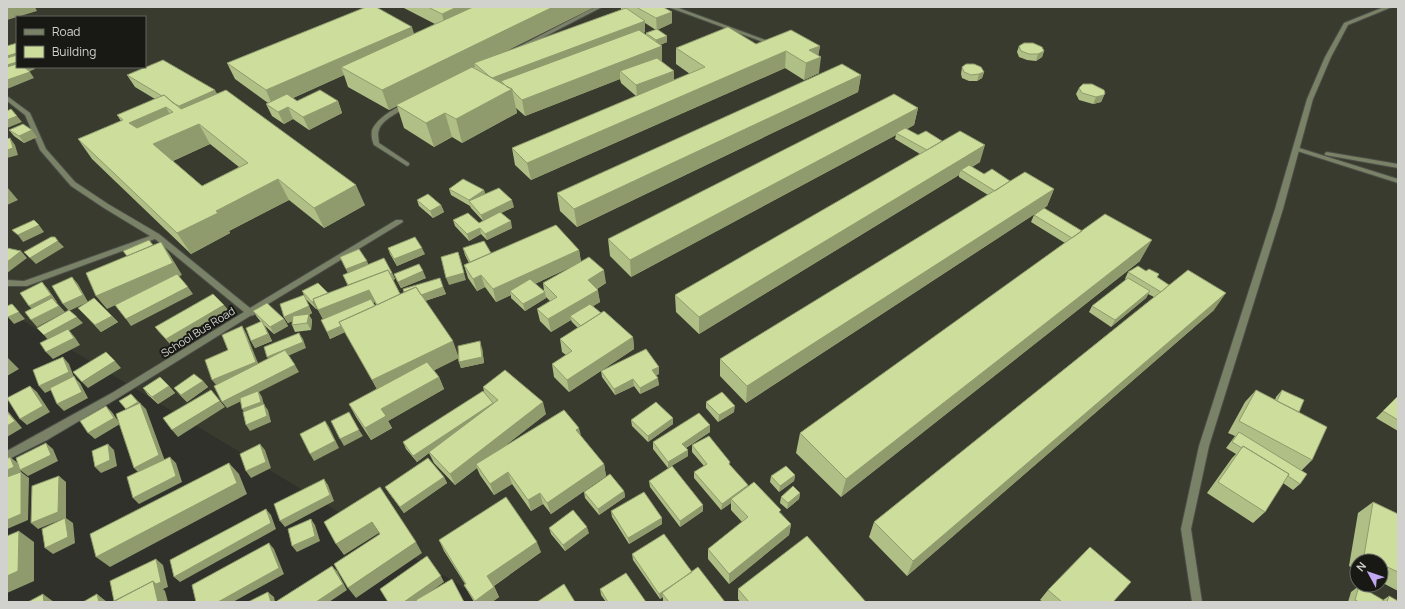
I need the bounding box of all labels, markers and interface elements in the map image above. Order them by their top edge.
legend [16,16,146,68]
text: Road [52,23,80,40]
text: Building [52,43,96,60]
street label: School Bus Road [158,303,238,360]
north arrow [1349,553,1389,593]
text: N [1353,558,1369,574]

